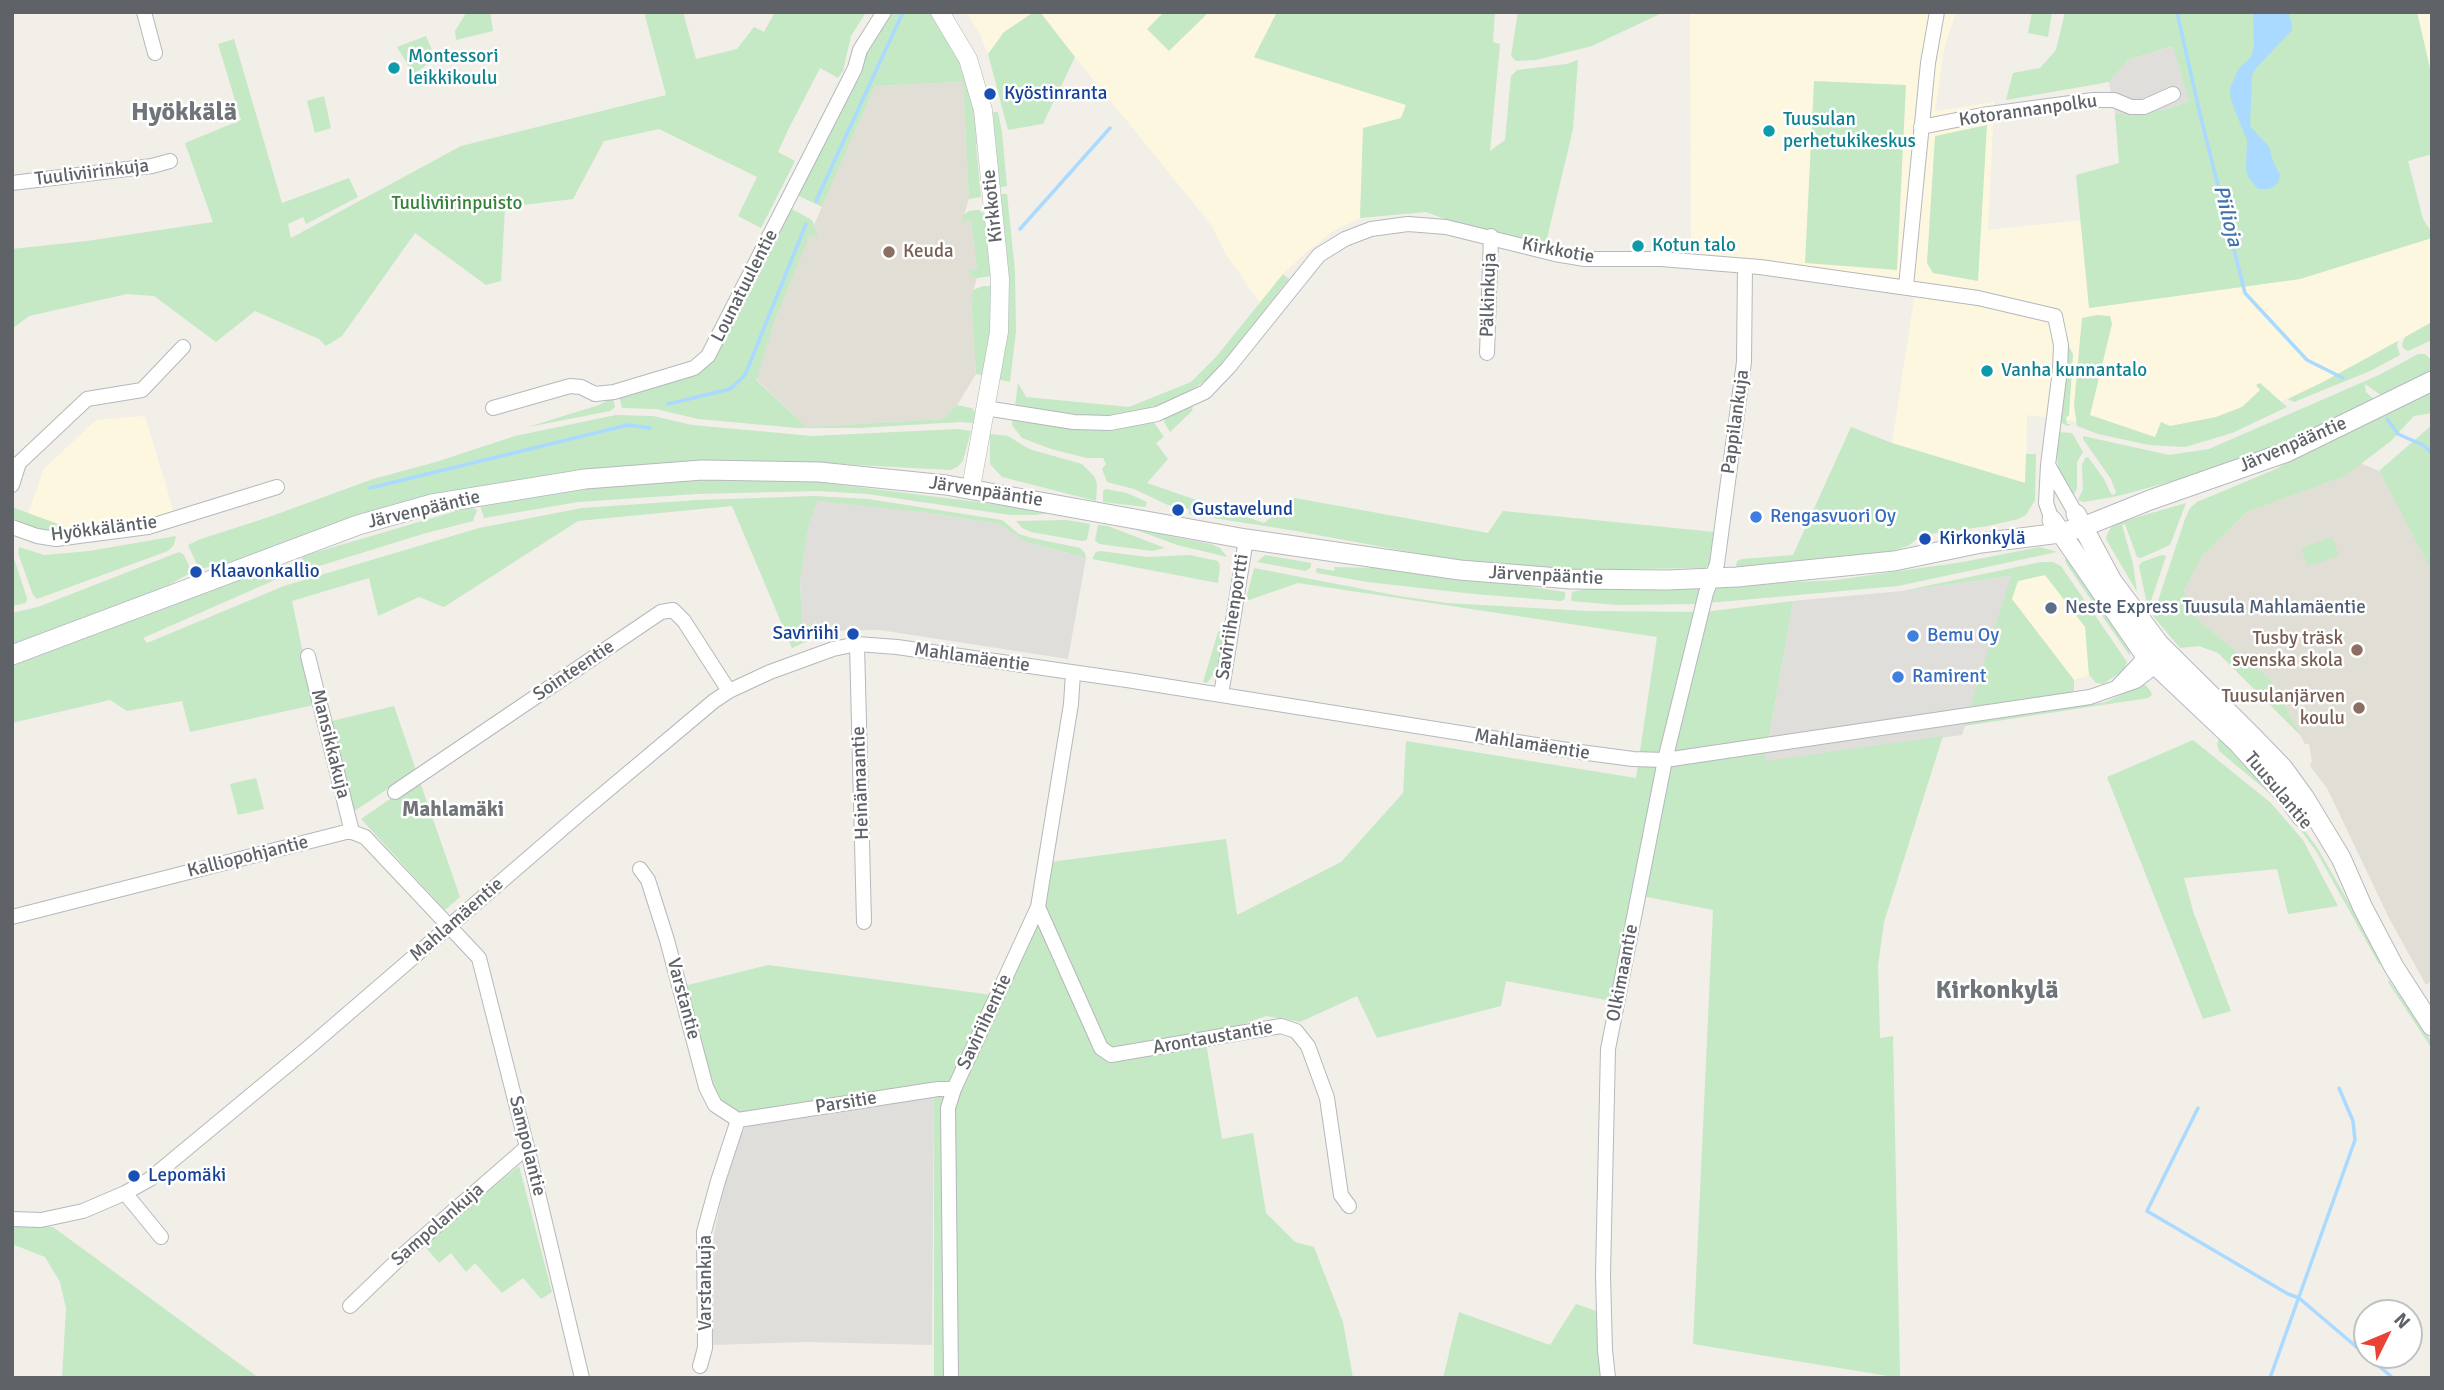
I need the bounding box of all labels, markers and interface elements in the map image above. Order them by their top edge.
place label: Montessori leikkikoulu [408,46,499,90]
marker: Montessori leikkikoulu [386,60,402,76]
place label: Kyöstinranta [1004,83,1107,105]
marker: Kyöstinranta [982,86,998,102]
street label: Kotorannanpolku [1957,90,2099,132]
district label: Hyökkälä [131,97,237,129]
place label: Tuusulan perhetukikeskus [1783,109,1916,153]
marker: Tuusulan perhetukikeskus [1761,123,1777,139]
street label: Tuuliviirinkuja [34,155,150,191]
street label: Kirkkotie [978,168,1008,244]
water label: Piilioja [2207,183,2247,249]
park label: Tuuliviirinpuisto [392,193,522,215]
street label: Lounatuulentie [707,226,783,346]
street label: Kirkkotie [1520,233,1596,269]
place label: Kotun talo [1652,235,1736,257]
marker: Kotun talo [1630,238,1646,254]
place label: Keuda [903,241,954,263]
marker: Keuda [881,244,897,260]
street label: Pälkinkuja [1476,252,1502,338]
place label: Vanha kunnantalo [2001,360,2147,382]
marker: Vanha kunnantalo [1979,363,1995,379]
street label: Pappilankuja [1717,368,1755,476]
street label: Järvenpääntie [2236,412,2350,478]
street label: Järvenpääntie [928,472,1044,512]
street label: Järvenpääntie [366,486,482,534]
place label: Gustavelund [1192,499,1293,521]
marker: Gustavelund [1170,502,1186,518]
place label: Rengasvuori Oy [1770,506,1896,528]
marker: Rengasvuori Oy [1748,509,1764,525]
street label: Hyökkäläntie [49,511,159,547]
place label: Kirkonkylä [1939,528,2026,550]
marker: Kirkonkylä [1917,531,1933,547]
street label: Saviriihenportti [1212,552,1254,682]
place label: Klaavonkallio [210,561,320,583]
street label: Järvenpääntie [1488,562,1604,590]
marker: Klaavonkallio [188,564,204,580]
place label: Neste Express Tuusula Mahlamäentie [2065,597,2366,619]
marker: Neste Express Tuusula Mahlamäentie [2043,600,2059,616]
place label: Saviriihi [772,623,839,645]
place label: Bemu Oy [1927,625,1999,647]
marker: Saviriihi [845,626,861,642]
marker: Bemu Oy [1905,628,1921,644]
place label: Tusby träsk svenska skola [2232,628,2343,672]
street label: Sointeentie [529,635,619,707]
street label: Mahlamäentie [913,639,1031,677]
marker: Tusby träsk svenska skola [2349,642,2365,658]
place label: Ramirent [1912,666,1986,688]
marker: Ramirent [1890,669,1906,685]
place label: Tuusulanjärven koulu [2221,686,2345,730]
street label: Mansikkakuja [305,687,355,801]
marker: Tuusulanjärven koulu [2351,700,2367,716]
street label: Mahlamäentie [1473,725,1591,765]
street label: Heinämaantie [848,726,874,840]
street label: Tuusulantie [2239,748,2317,834]
district label: Mahlamäki [402,797,504,823]
street label: Kalliopohjantie [185,831,311,883]
street label: Mahlamäentie [406,873,508,967]
street label: Olkimaantie [1602,922,1644,1024]
street label: Varstantie [661,956,705,1042]
street label: Saviriihentie [953,971,1017,1073]
district label: Kirkonkylä [1935,975,2059,1007]
street label: Arontaustantie [1151,1016,1275,1060]
street label: Parsitie [814,1087,878,1119]
street label: Sampolantie [504,1094,550,1198]
place label: Lepomäki [148,1165,226,1187]
marker: Lepomäki [126,1168,142,1184]
street label: Sampolankuja [387,1179,489,1271]
street label: Varstankuja [695,1235,717,1331]
north arrow [2353,1299,2423,1369]
text: N [2389,1308,2415,1334]

